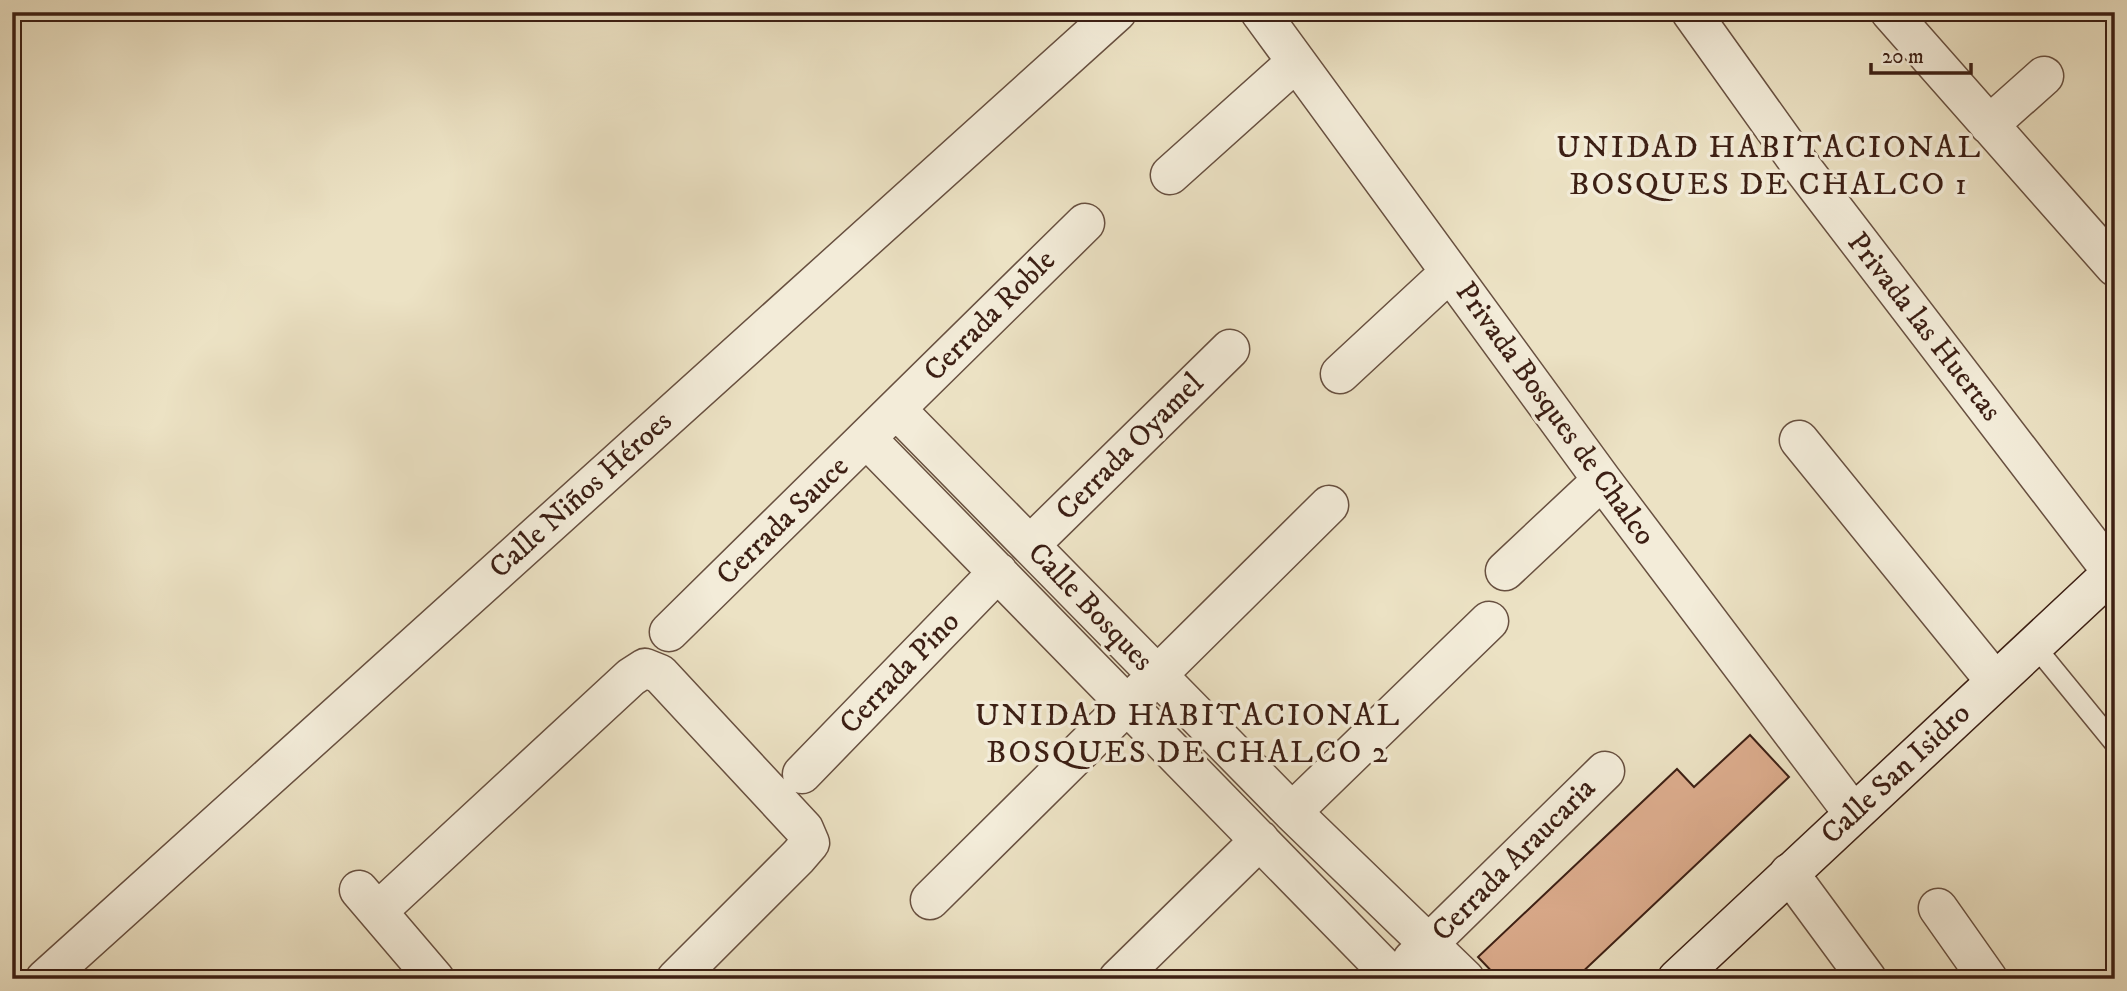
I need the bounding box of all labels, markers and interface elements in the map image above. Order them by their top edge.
scale bar [1871,32,1971,76]
text: 20 m [1882,44,1924,70]
district label: UNIDAD HABITACIONAL BOSQUES DE CHALCO 1 [1556,128,1982,205]
street label: Privada las Huertas [1839,225,2009,429]
street label: Cerrada Roble [916,242,1064,390]
street label: Privada Bosques de Chalco [1447,275,1663,553]
street label: Cerrada Oyamel [1048,365,1212,529]
street label: Calle Niños Héroes [482,403,680,587]
street label: Cerrada Sauce [709,449,857,593]
street label: Calle Bosques [1019,535,1161,679]
street label: Cerrada Pino [832,604,968,742]
street label: Calle San Isidro [1814,695,1978,853]
district label: UNIDAD HABITACIONAL BOSQUES DE CHALCO 2 [975,696,1401,773]
street label: Cerrada Araucaria [1424,770,1604,950]

